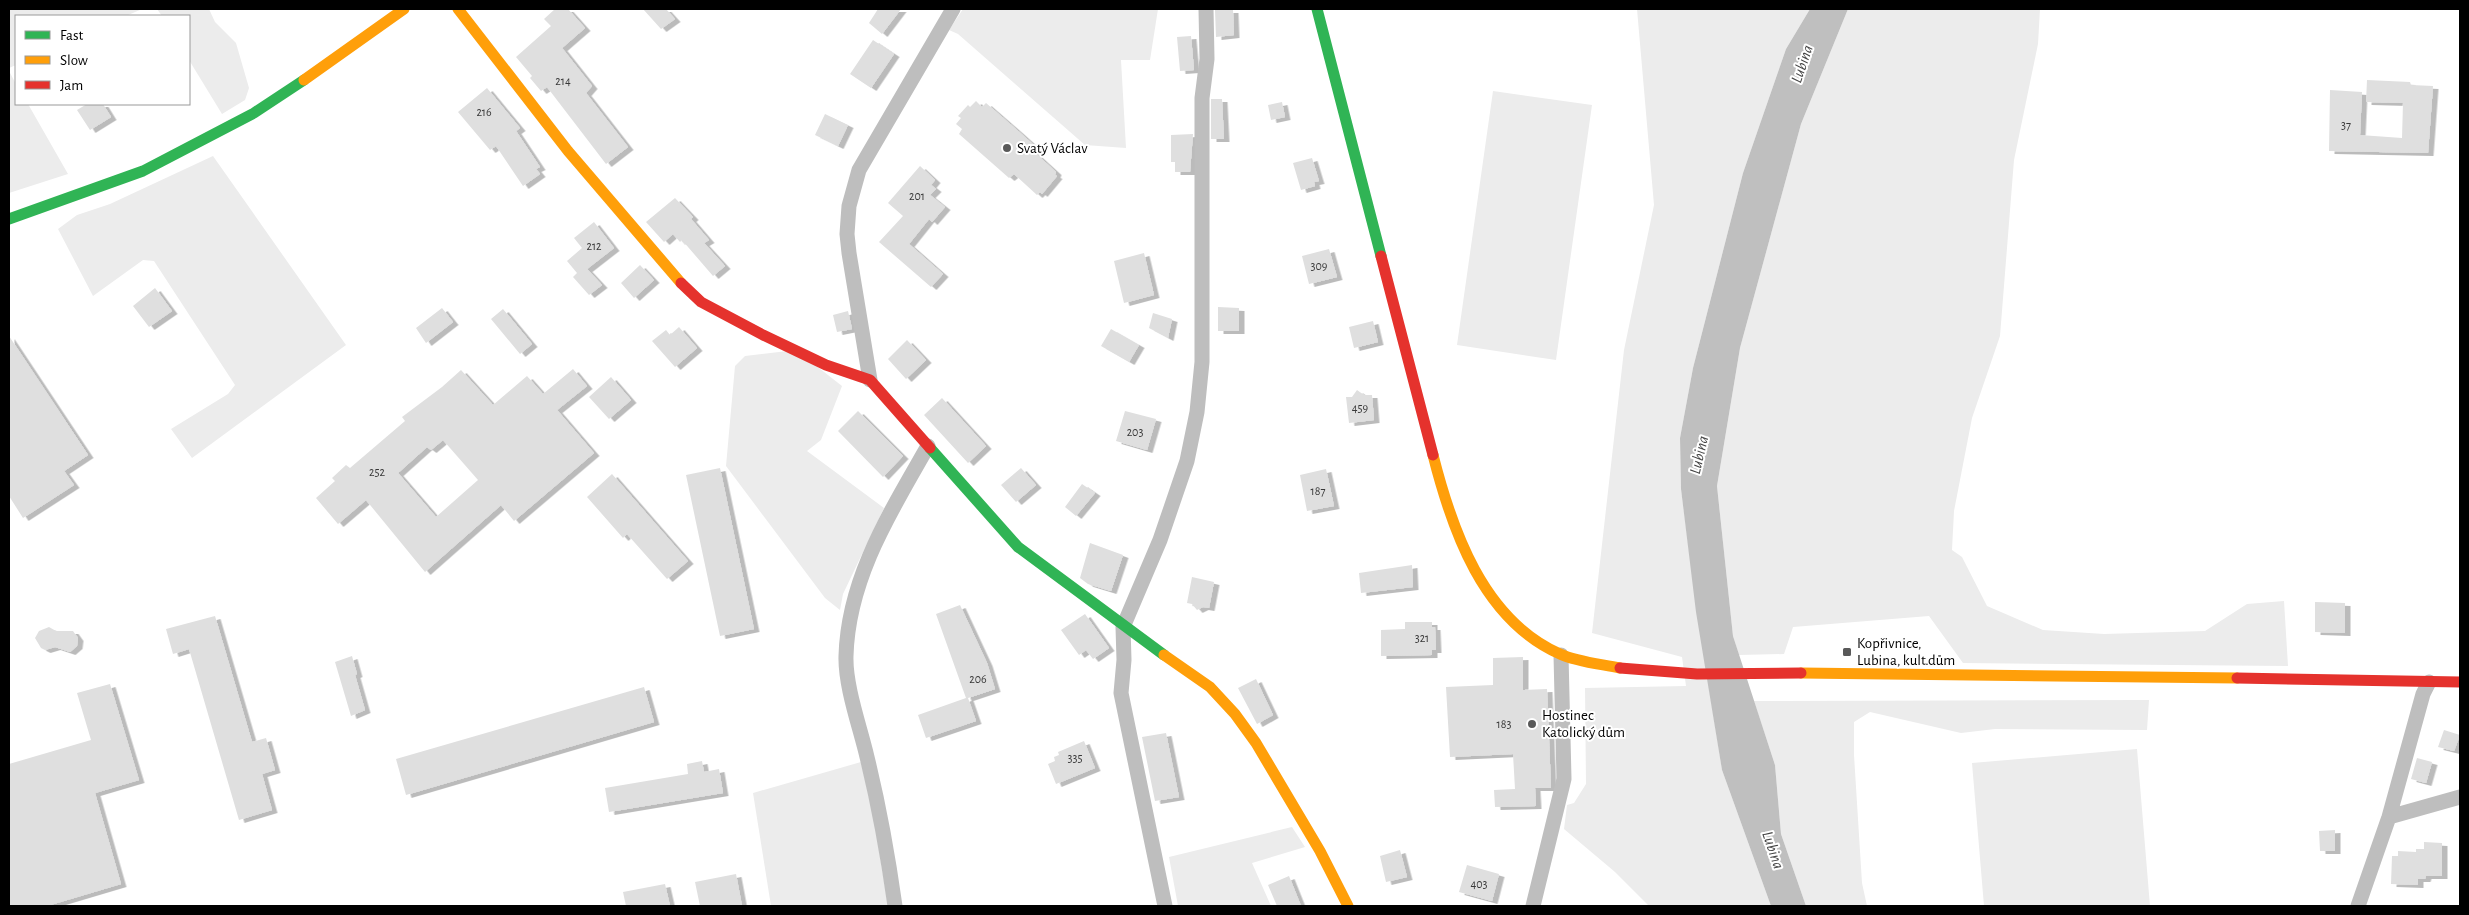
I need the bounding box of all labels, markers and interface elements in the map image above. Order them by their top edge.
legend [15,15,190,105]
text: Fast [60,28,84,43]
water label: Lubina [1788,43,1816,85]
text: Slow [60,53,88,68]
house number: 214 [555,75,571,87]
text: Jam [60,78,83,93]
house number: 216 [476,106,492,118]
house number: 37 [2341,119,2351,131]
place label: Svatý Václav [1017,141,1088,156]
marker: Svatý Václav [1001,142,1013,154]
house number: 201 [909,190,925,202]
house number: 212 [586,240,602,252]
house number: 309 [1311,260,1328,272]
house number: 459 [1352,402,1369,414]
house number: 203 [1127,426,1143,438]
water label: Lubina [1687,434,1711,476]
house number: 252 [369,466,386,478]
house number: 187 [1311,485,1325,497]
house number: 321 [1415,632,1429,644]
place label: Kopřivnice, Lubina, kult.dům [1857,636,1955,668]
marker: Kopřivnice, Lubina, kult.dům [1841,646,1853,658]
house number: 206 [969,673,987,685]
place label: Hostinec Katolický dům [1542,708,1625,740]
house number: 183 [1497,718,1511,730]
marker: Hostinec Katolický dům [1526,718,1538,730]
house number: 335 [1068,752,1082,764]
water label: Lubina [1759,829,1787,871]
house number: 403 [1470,878,1488,890]

